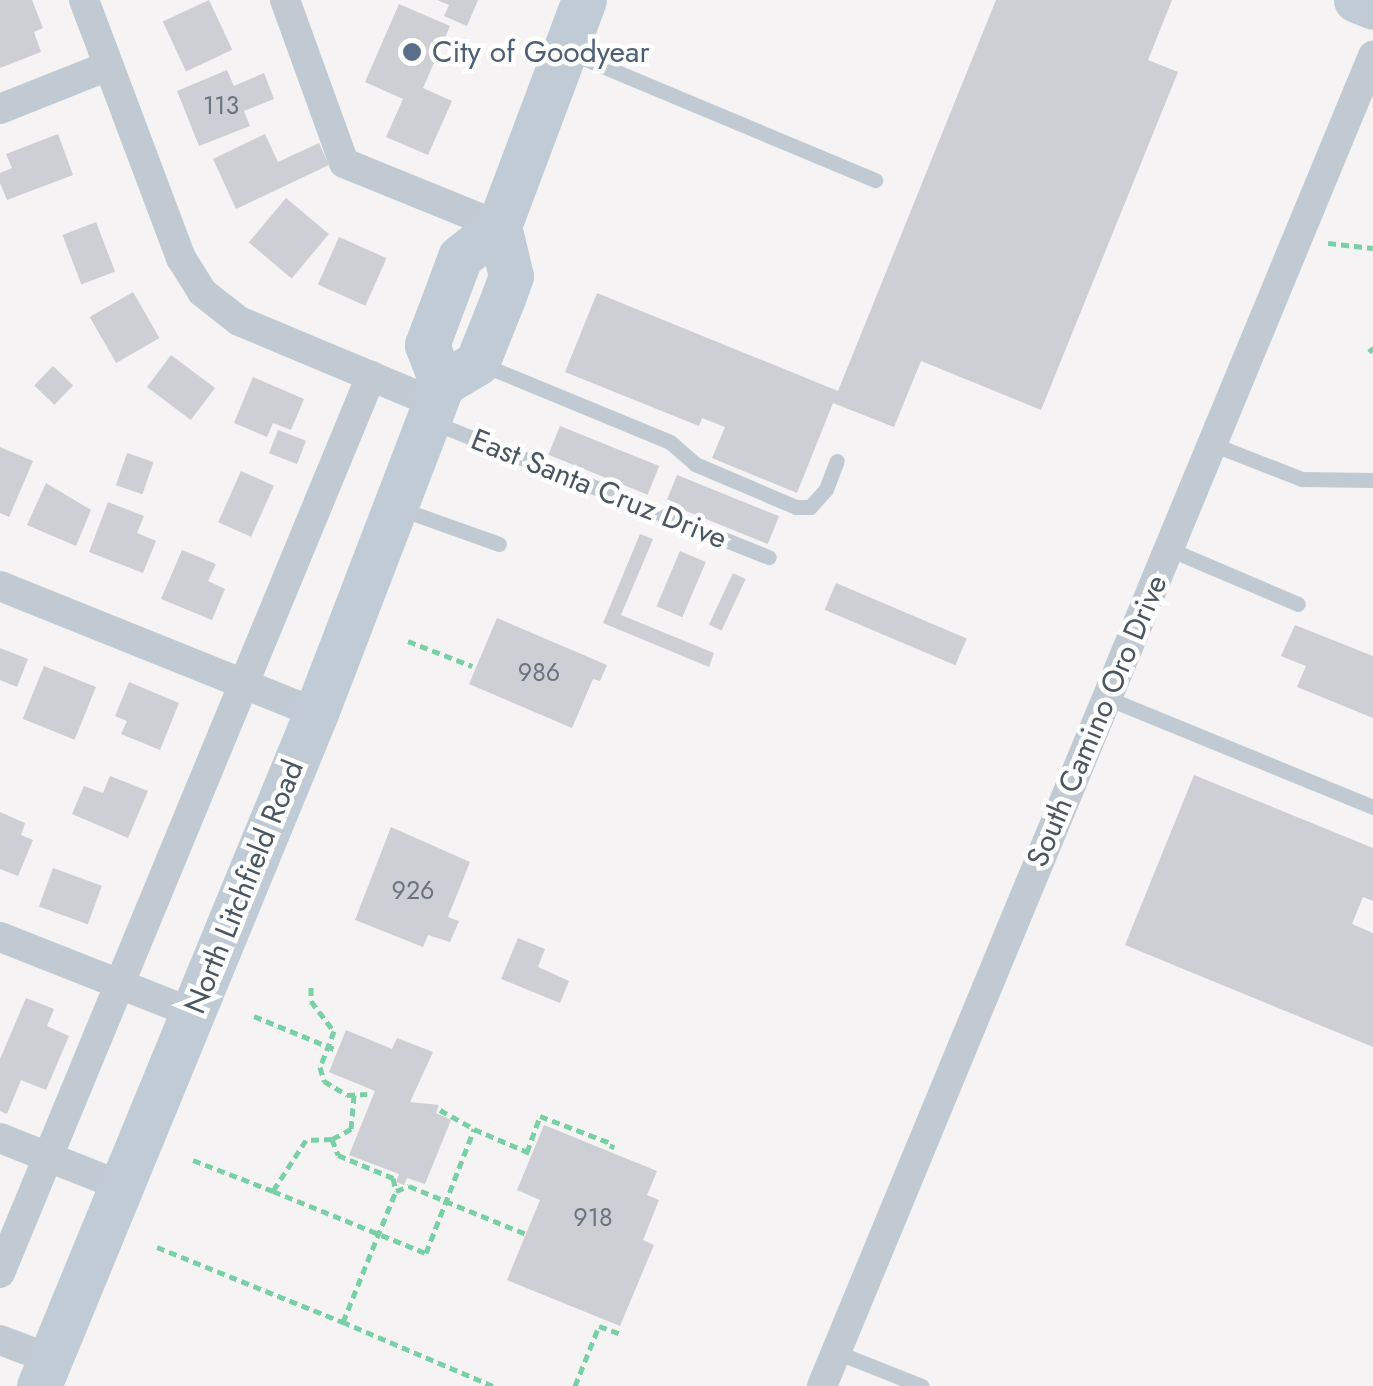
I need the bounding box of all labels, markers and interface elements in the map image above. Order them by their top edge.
place label: City of Goodyear [432,34,650,70]
marker: City of Goodyear [401,41,423,63]
house number: 113 [203,90,239,120]
street label: East Santa Cruz Drive [466,421,732,557]
street label: South Camino Oro Drive [1019,570,1175,872]
house number: 986 [518,657,560,687]
street label: North Litchfield Road [177,755,311,1019]
house number: 926 [391,875,435,905]
house number: 918 [573,1202,613,1232]

